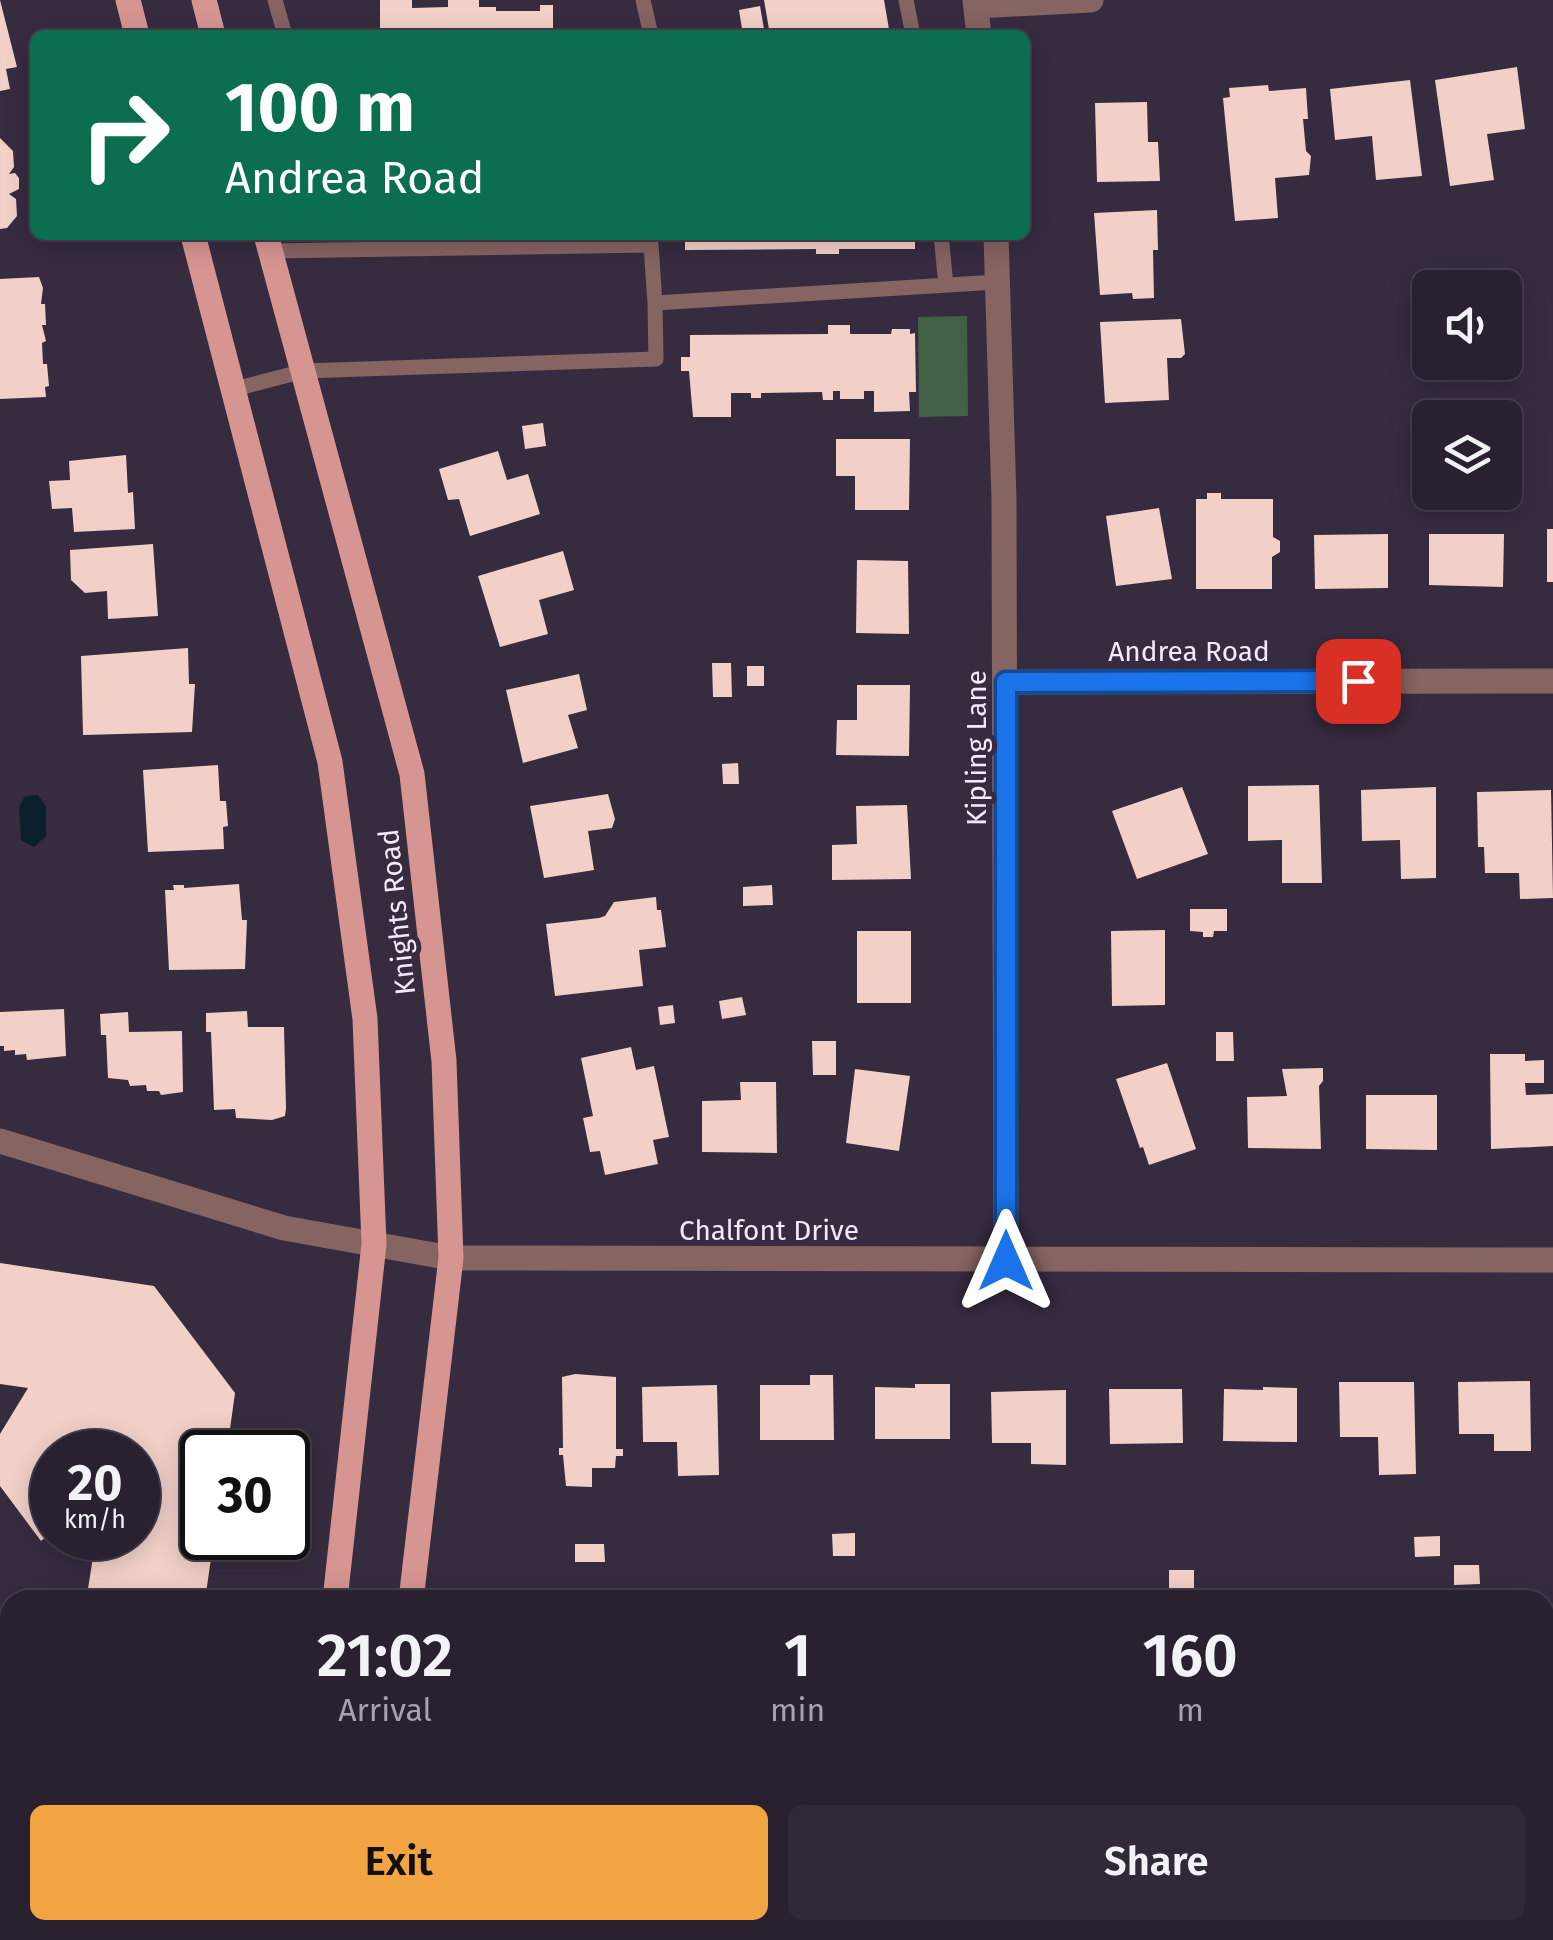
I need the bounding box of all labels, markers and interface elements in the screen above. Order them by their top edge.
text: 100 m [225,66,415,150]
icon: right [60,70,190,200]
text: Andrea Road [225,151,484,205]
map controls [1412,270,1522,510]
button: sound [1412,270,1522,380]
button: layers [1412,400,1522,510]
street label: Andrea Road [1108,635,1270,668]
pin [1316,639,1401,724]
icon: arrive [1331,654,1386,709]
street label: Kipling Lane [960,670,993,826]
street label: Knights Road [372,827,422,997]
position arrow [954,1209,1058,1313]
street label: Chalfont Drive [679,1214,859,1247]
speed limit sign: 30 [180,1430,310,1560]
text: 20 [67,1453,123,1513]
text: km/h [64,1505,126,1535]
text: 21:02 [317,1620,453,1692]
text: 1 [784,1620,811,1692]
text: 160 [1142,1620,1238,1692]
text: Arrival [338,1691,432,1729]
text: min [770,1691,825,1729]
text: m [1176,1691,1204,1729]
button: Exit [30,1805,768,1920]
button: Share [788,1805,1525,1920]

